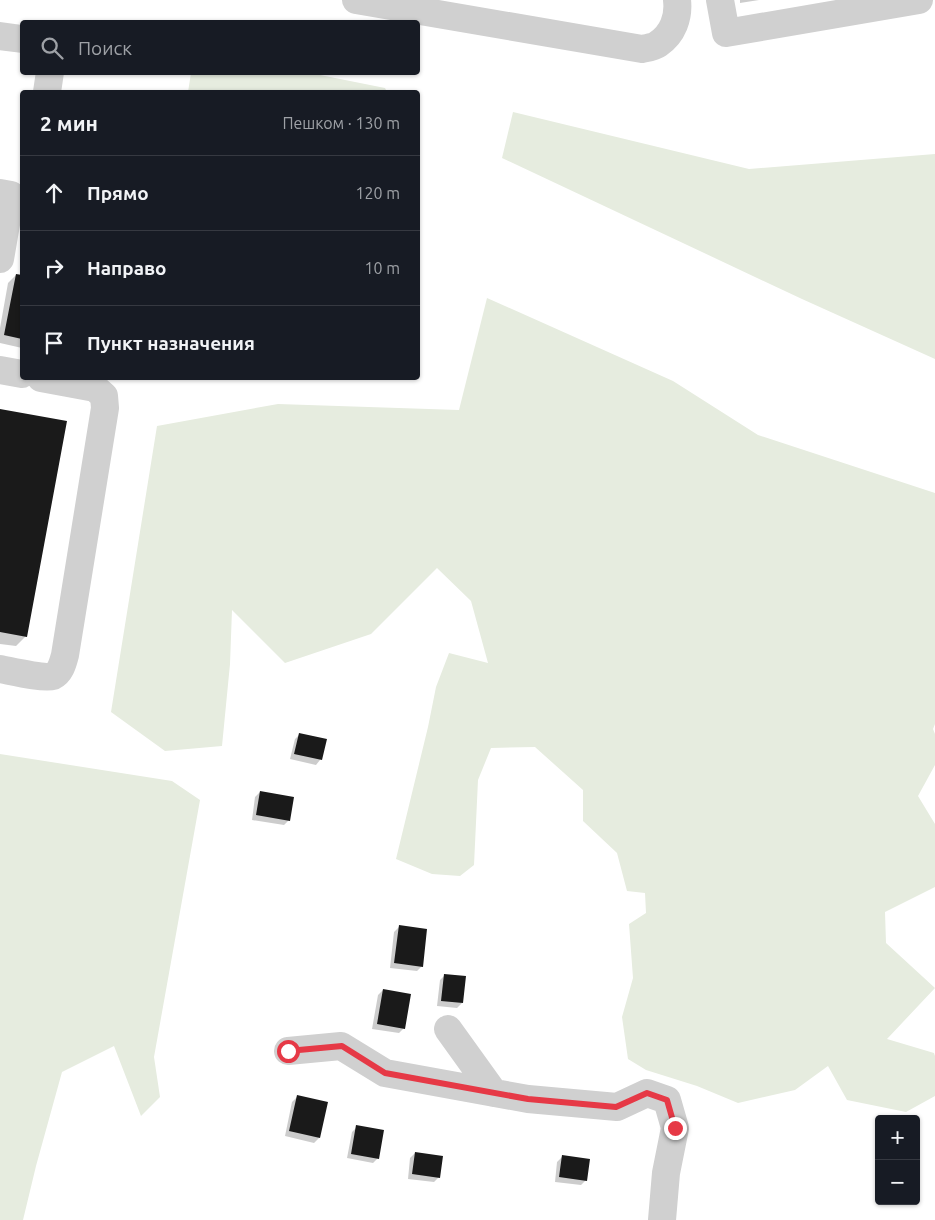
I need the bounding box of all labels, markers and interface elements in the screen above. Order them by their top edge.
search box [20,20,420,75]
icon: search [38,34,66,62]
text: Поиск [78,37,132,59]
text: 2 мин [40,111,98,135]
text: Пешком · 130 m [282,114,400,132]
icon: ahead [40,179,68,207]
text: Прямо [87,182,149,204]
text: 120 m [355,184,400,202]
icon: right [40,254,68,282]
text: Направо [87,257,167,279]
text: 10 m [364,259,400,277]
icon: arrive [40,329,68,357]
text: Пункт назначения [87,332,255,354]
route start [277,1040,300,1063]
map controls [875,1115,920,1205]
button: + [875,1115,920,1160]
route end [664,1117,687,1140]
button: − [875,1160,920,1205]

